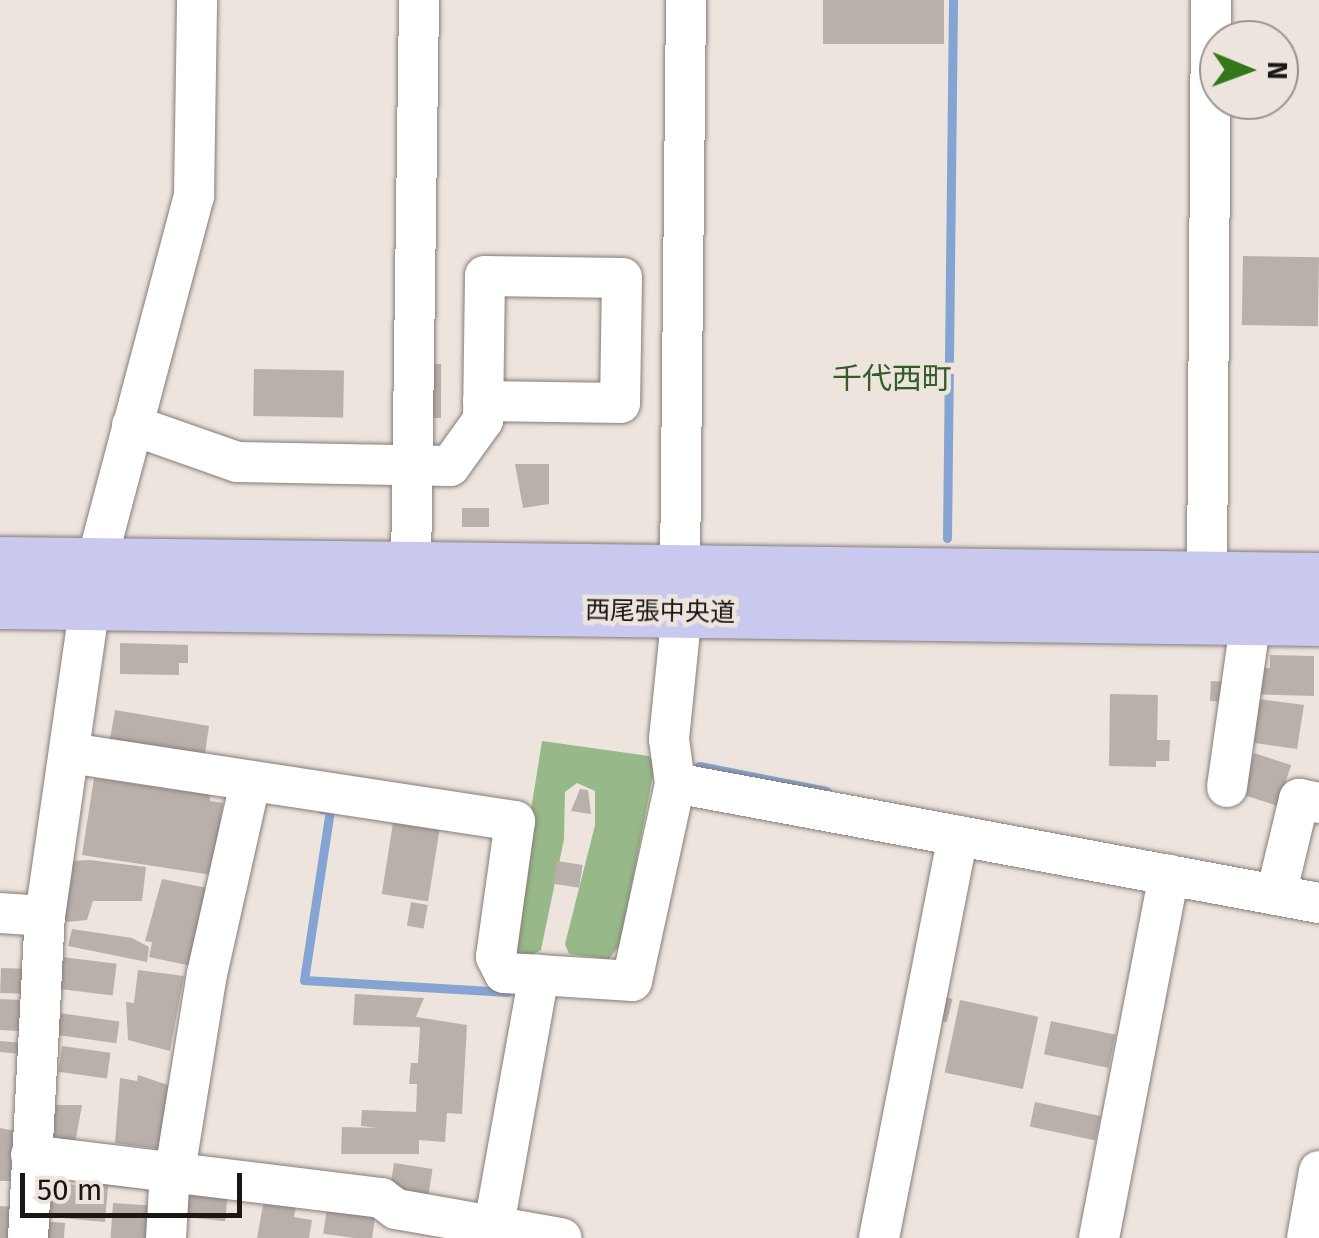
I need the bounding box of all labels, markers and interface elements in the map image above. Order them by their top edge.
north arrow [1199,20,1299,120]
text: N [1261,61,1294,80]
district label: 千代西町 [832,361,952,397]
street label: 西尾張中央道 [585,596,735,628]
scale bar [25,1153,248,1215]
text: 50 m [37,1172,102,1208]

